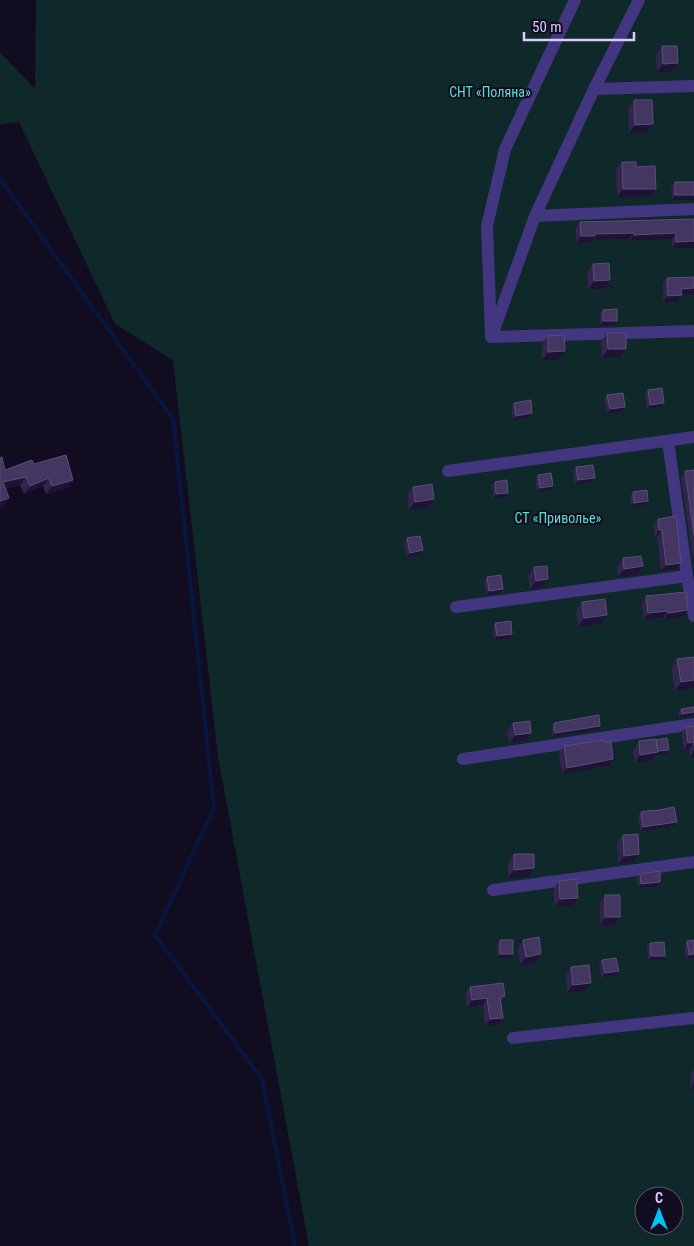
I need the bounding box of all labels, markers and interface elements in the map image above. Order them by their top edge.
scale bar [524,10,634,42]
text: 50 m [532,18,562,36]
park label: СНТ «Поляна» [449,84,531,100]
park label: СТ «Приволье» [515,510,602,526]
north arrow [634,1186,684,1236]
text: С [655,1190,663,1206]

